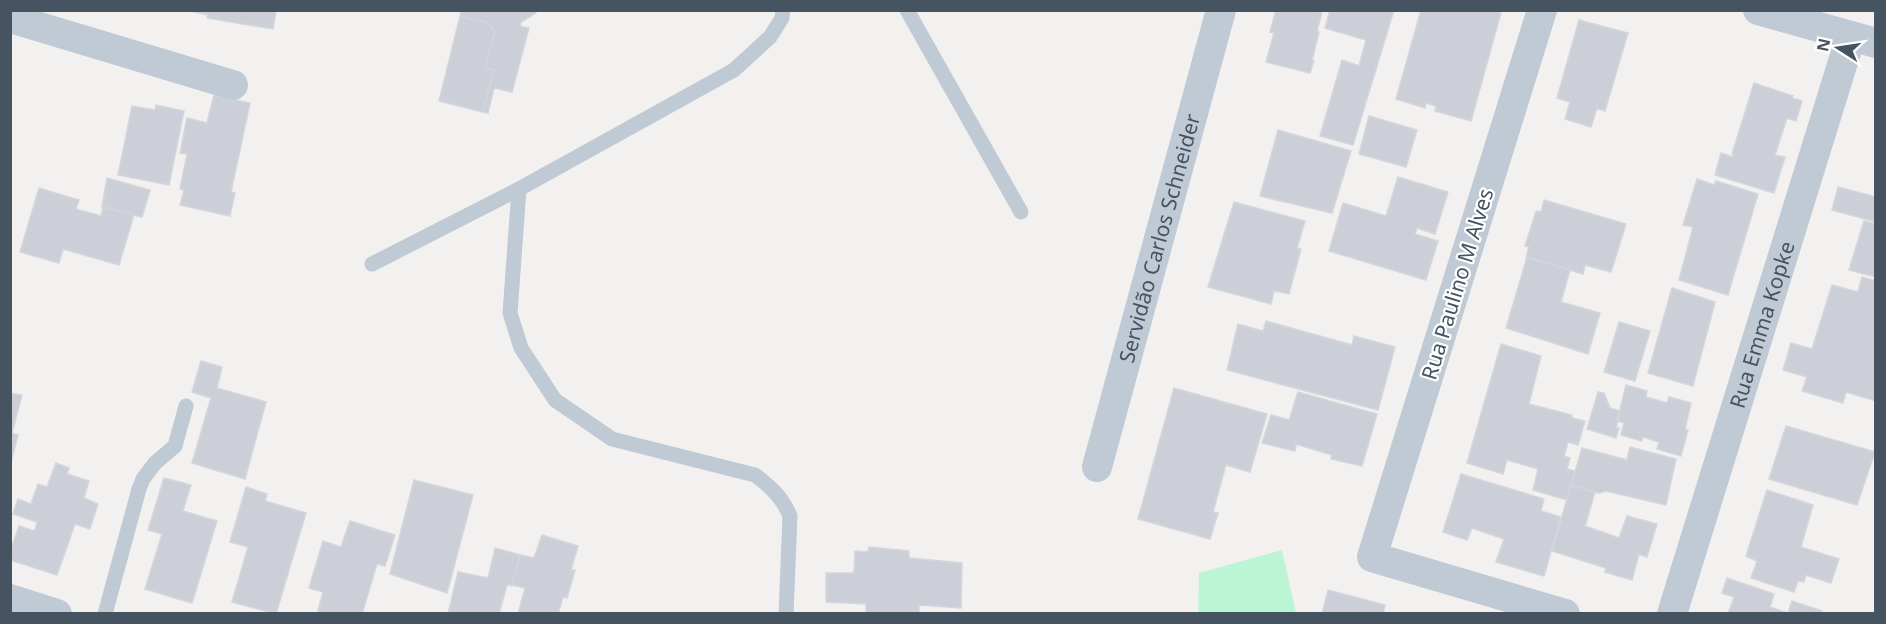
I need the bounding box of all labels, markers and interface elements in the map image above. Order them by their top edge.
north arrow [1808,18,1868,78]
text: N [1811,36,1835,54]
street label: Servidão Carlos Schneider [1112,110,1206,366]
street label: Rua Paulino M Alves [1415,185,1499,383]
street label: Rua Emma Kopke [1723,238,1801,411]

